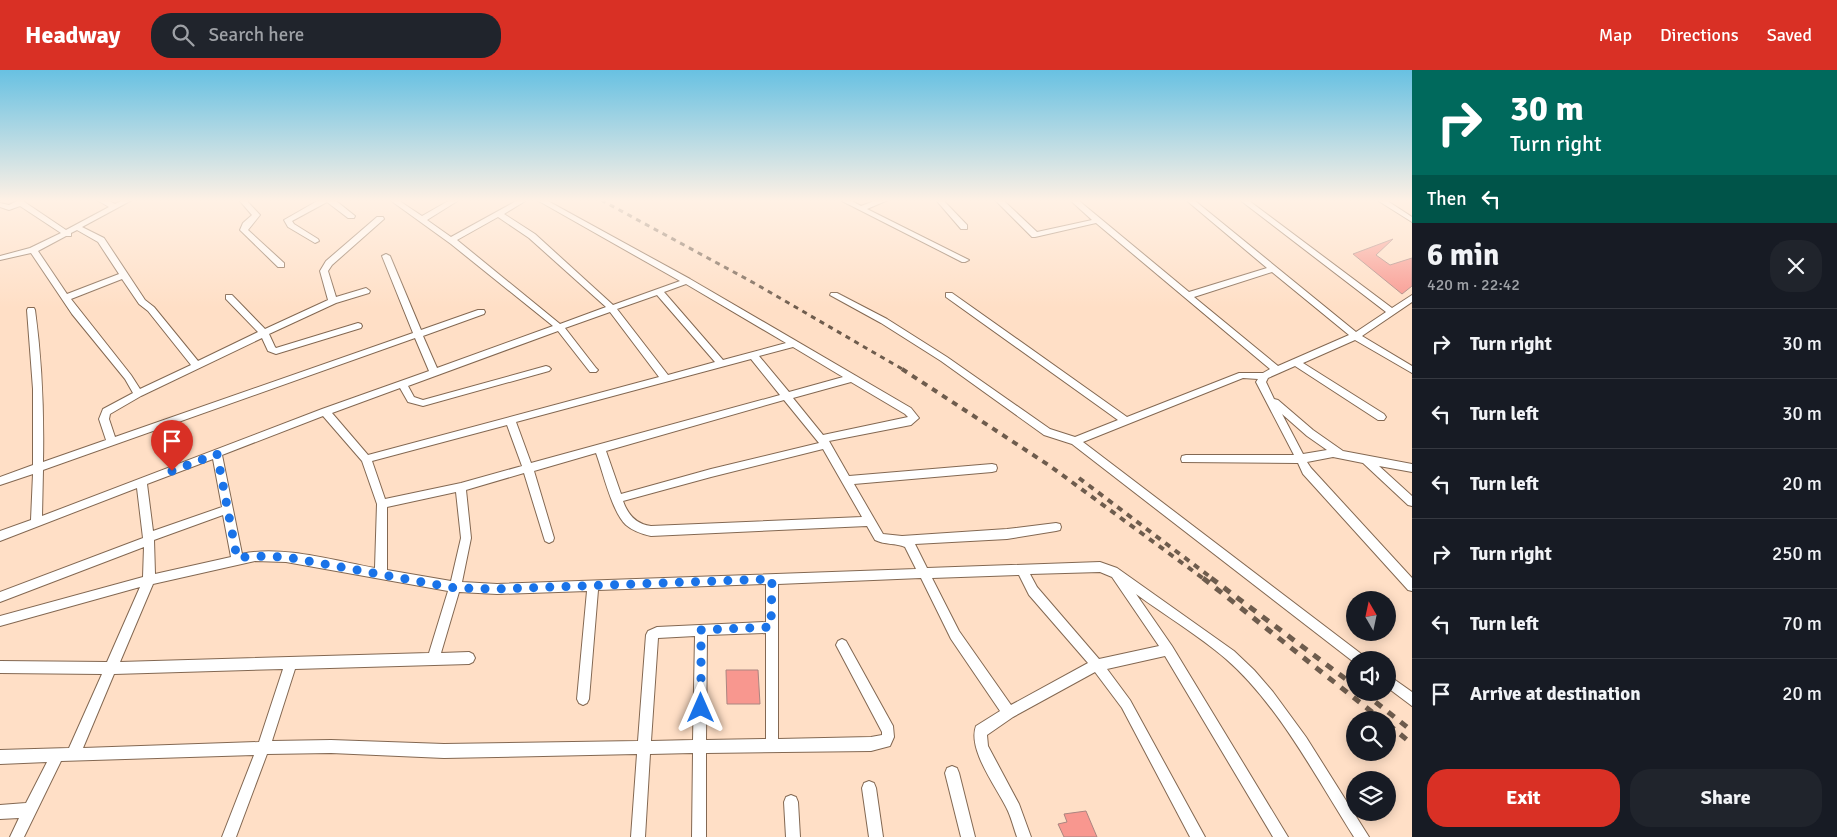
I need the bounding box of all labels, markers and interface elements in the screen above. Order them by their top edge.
search box [151,13,501,58]
text: Headway [25,20,121,50]
icon: search [169,21,197,49]
text: Search here [209,23,304,47]
text: Map [1599,24,1632,46]
text: Directions [1660,24,1739,46]
text: Saved [1767,24,1812,46]
text: 30 m [1510,87,1584,130]
icon: right [1427,90,1492,155]
text: Turn right [1510,130,1602,157]
icon: left [1477,185,1505,213]
text: Then [1427,187,1467,211]
text: 6 min [1427,237,1499,274]
button: close [1770,240,1822,292]
text: 420 m · 22:42 [1427,275,1520,295]
icon: right [1427,330,1455,358]
text: Turn right [1470,332,1552,356]
text: 30 m [1782,332,1822,356]
icon: left [1427,400,1455,428]
text: Turn left [1470,402,1539,426]
text: 30 m [1782,402,1822,426]
pin [151,420,193,471]
icon: arrive [158,427,186,455]
icon: left [1427,470,1455,498]
text: Turn left [1470,472,1539,496]
text: 20 m [1782,472,1822,496]
icon: right [1427,540,1455,568]
text: Turn right [1470,542,1552,566]
text: 250 m [1772,542,1822,566]
north arrow [1346,591,1396,641]
map controls [1346,591,1396,821]
icon: left [1427,610,1455,638]
text: Turn left [1470,612,1539,636]
text: 70 m [1782,612,1822,636]
button: sound [1346,651,1396,701]
icon: arrive [1427,680,1455,708]
position arrow [674,681,726,733]
text: Arrive at destination [1470,682,1641,706]
text: 20 m [1782,682,1822,706]
button: search [1346,711,1396,761]
button: Exit [1427,769,1620,827]
button: Share [1630,769,1822,827]
button: layers [1346,771,1396,821]

